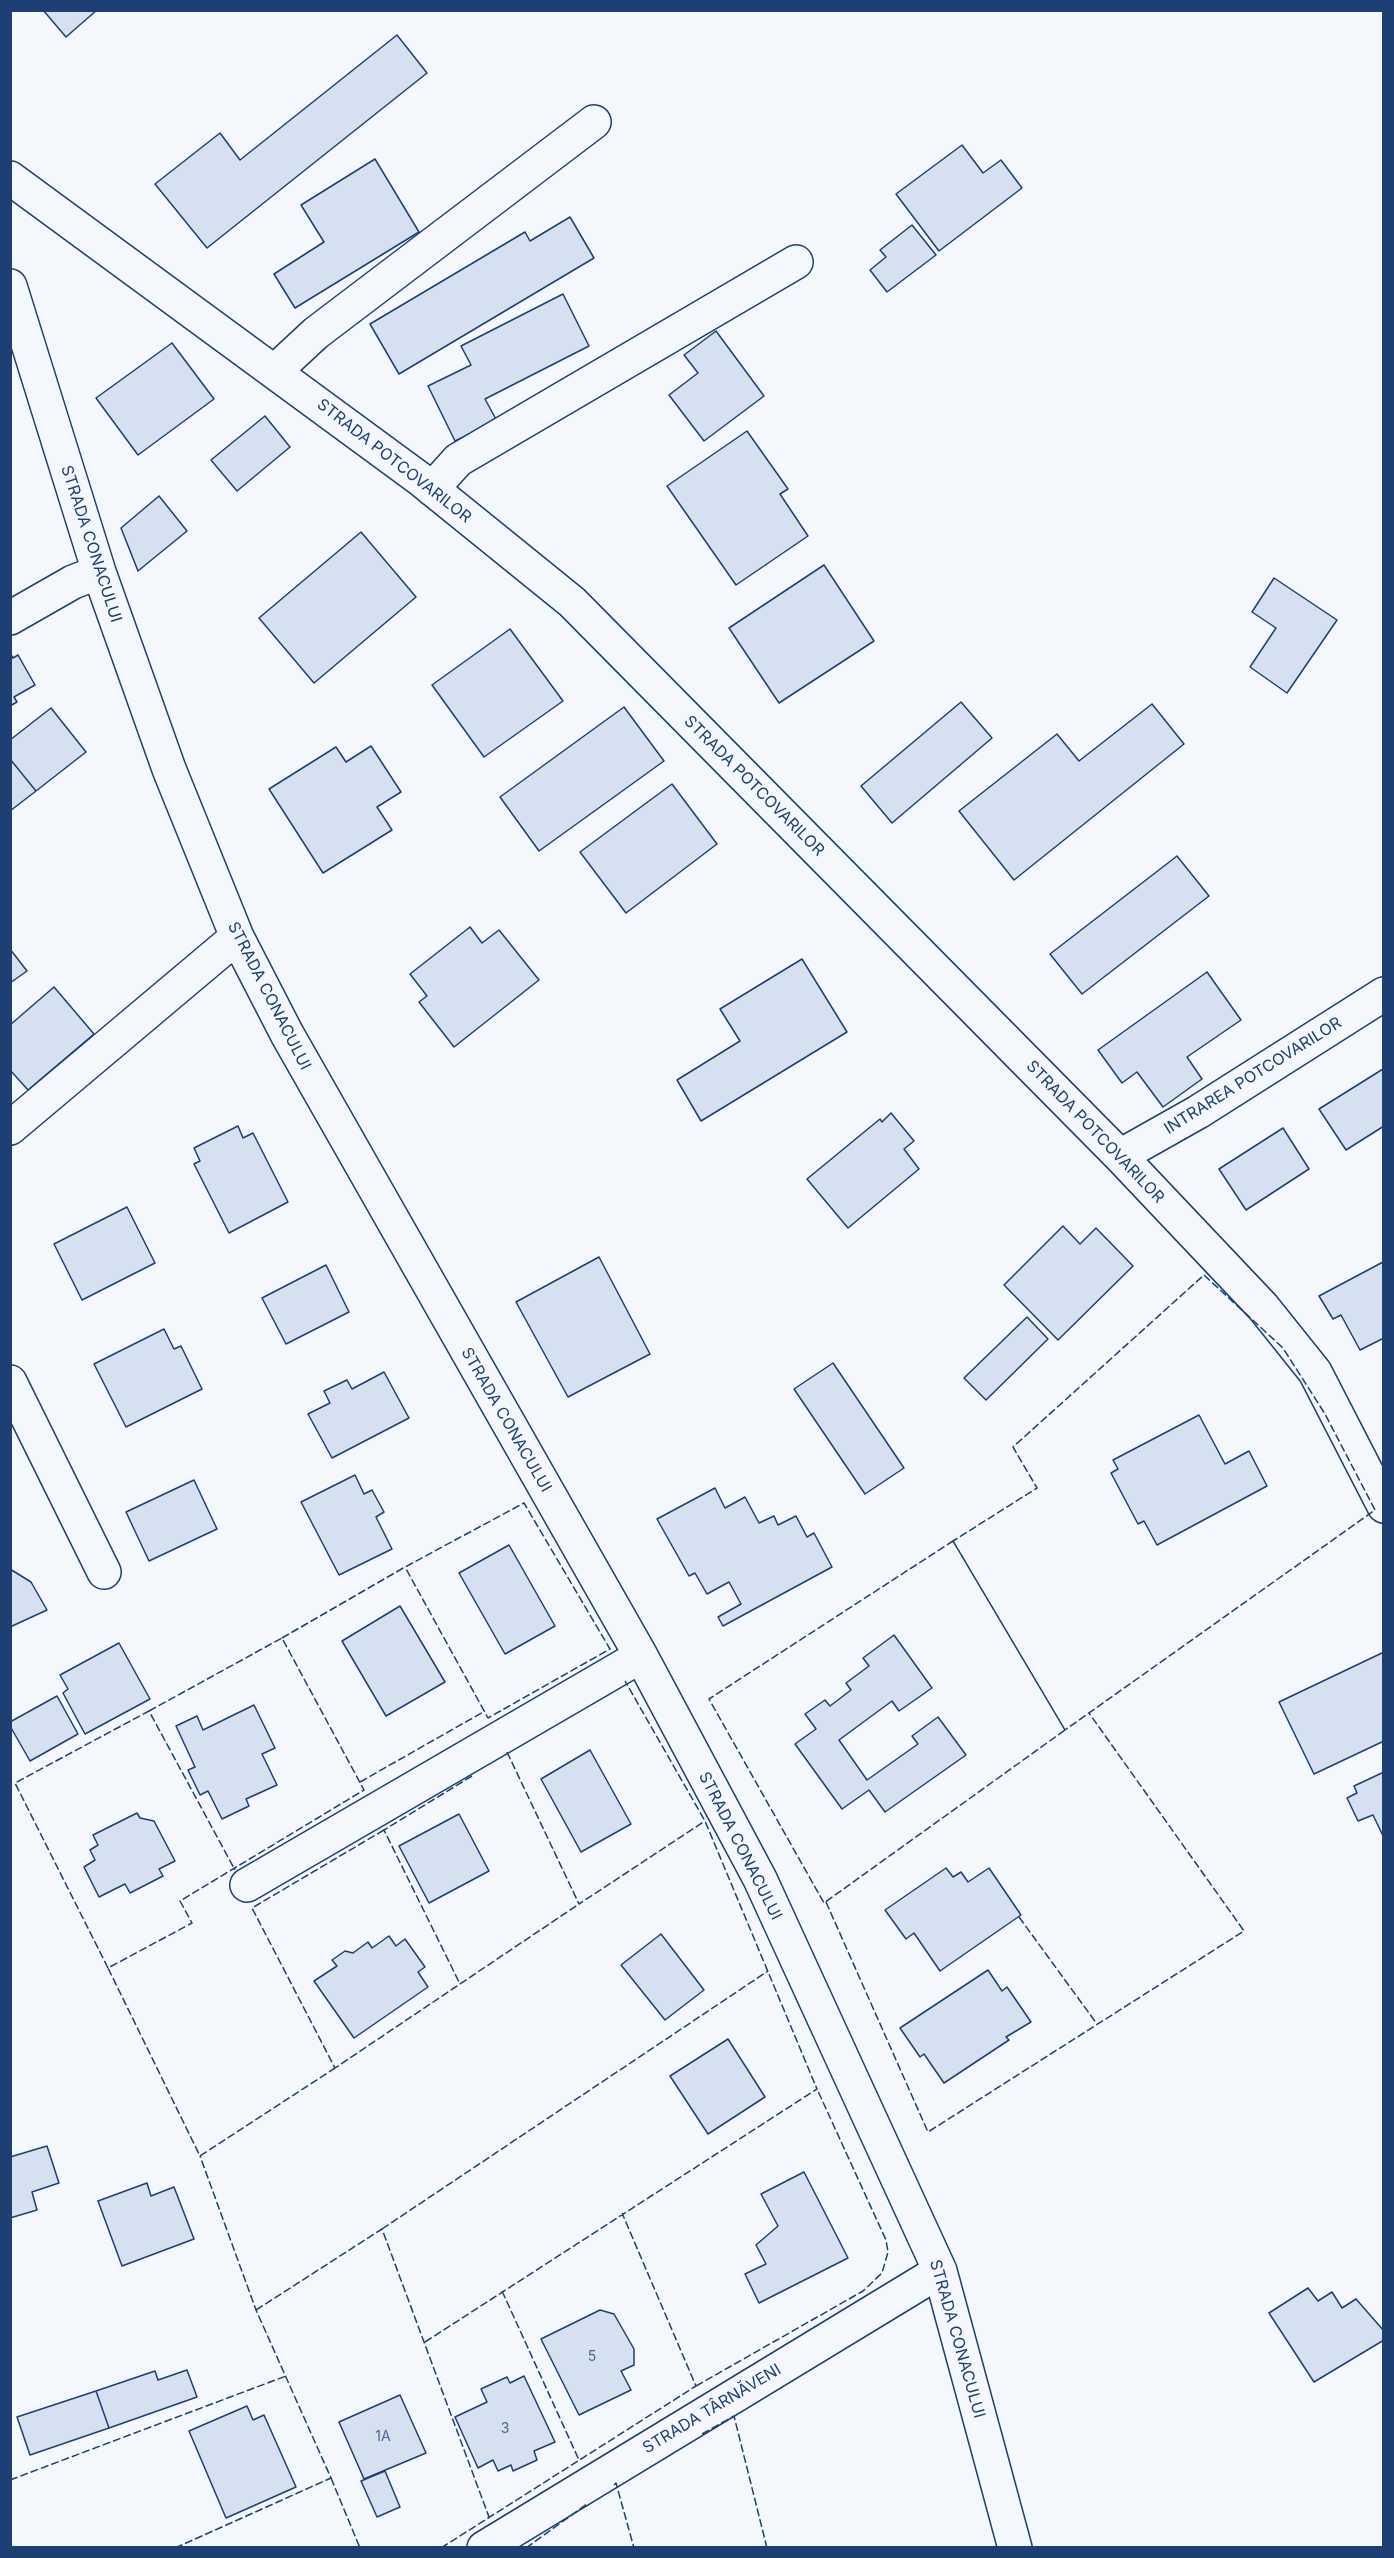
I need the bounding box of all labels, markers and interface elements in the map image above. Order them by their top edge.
street label: STRADA POTCOVARILOR [313,395,475,527]
street label: STRADA CONACULUI [57,463,125,625]
street label: STRADA POTCOVARILOR [680,712,828,860]
street label: STRADA CONACULUI [223,919,315,1073]
street label: INTRAREA POTCOVARILOR [1161,1013,1345,1139]
street label: STRADA POTCOVARILOR [1022,1057,1168,1207]
street label: STRADA CONACULUI [457,1344,555,1496]
street label: STRADA CONACULUI [694,1769,786,1923]
street label: STRADA CONACULUI [925,2258,989,2420]
house number: 5 [588,2349,596,2365]
street label: STRADA TÂRNĂVENI [639,2360,785,2458]
house number: 3 [501,2421,509,2437]
house number: 1A [375,2429,391,2445]

